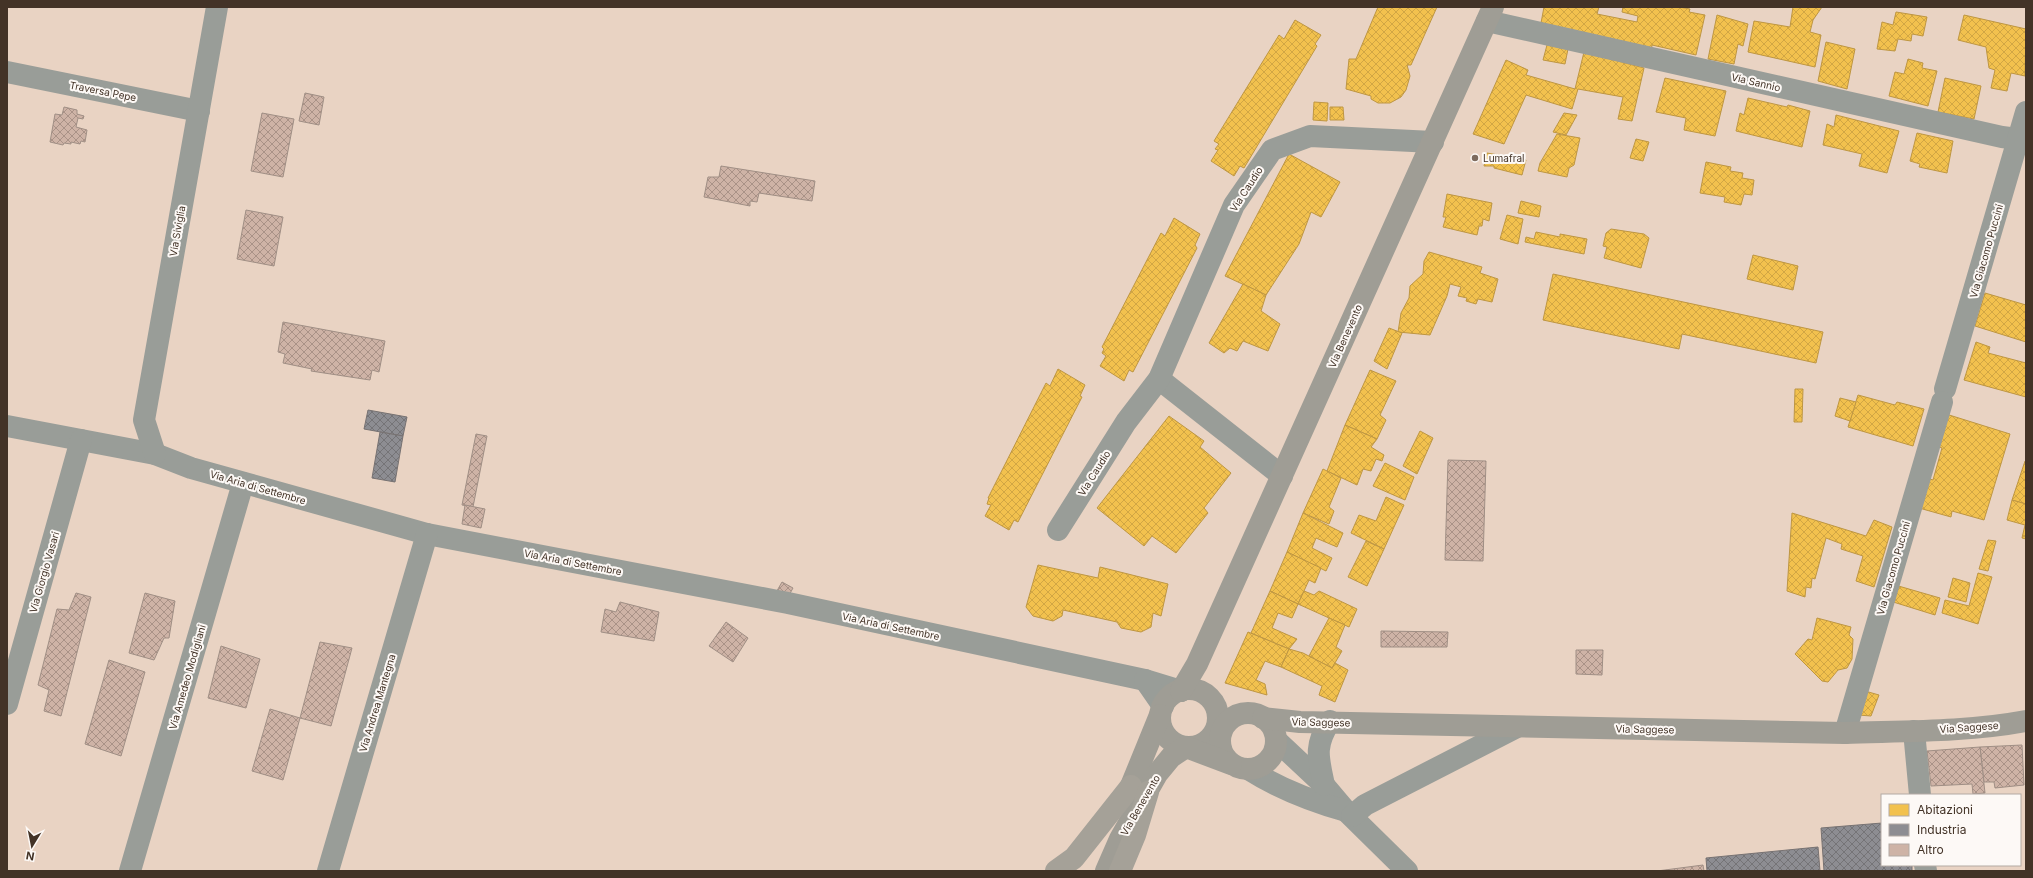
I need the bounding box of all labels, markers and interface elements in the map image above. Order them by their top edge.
street label: Via Sannio [1730,71,1782,93]
street label: Traversa Pepe [68,79,138,103]
place label: Lumafral [1483,152,1524,164]
marker: Lumafral [1470,153,1480,163]
street label: Via Caudio [1227,164,1265,214]
street label: Via Giacomo Puccini [1967,203,2005,299]
street label: Via Siviglia [167,205,187,257]
street label: Via Benevento [1326,302,1364,370]
street label: Via Caudio [1075,448,1113,498]
street label: Via Aria di Settembre [209,468,308,507]
street label: Via Giacomo Puccini [1874,520,1912,616]
street label: Via Giorgio Vasari [27,530,61,614]
street label: Via Aria di Settembre [523,547,623,577]
street label: Via Aria di Settembre [841,610,941,642]
street label: Via Amedeo Modigliani [166,623,208,731]
street label: Via Andrea Mantegna [356,653,398,753]
street label: Via Saggese [1291,715,1351,729]
street label: Via Saggese [1939,719,1999,735]
street label: Via Saggese [1615,722,1675,736]
street label: Via Benevento [1118,773,1162,837]
legend [1881,794,2021,866]
text: Abitazioni [1917,802,1973,817]
text: Industria [1917,822,1966,837]
north arrow [12,826,52,866]
text: Altro [1917,842,1944,857]
text: N [25,848,36,863]

